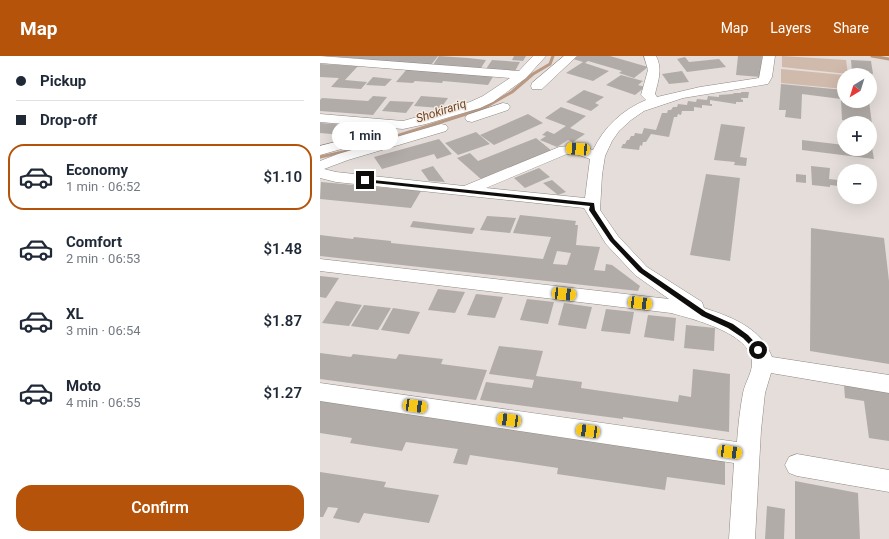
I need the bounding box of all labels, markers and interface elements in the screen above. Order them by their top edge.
text: Map [20,17,58,40]
text: Map [721,20,748,36]
text: Layers [770,20,811,36]
text: Share [833,20,869,36]
north arrow [837,68,877,108]
map controls [837,68,877,204]
text: Pickup [40,72,86,90]
water label: Shokirariq [414,96,468,126]
text: Drop-off [40,111,97,129]
button: + [837,116,877,156]
callout: 1 min [332,122,398,150]
text: 1 min [349,128,381,143]
car [566,142,590,156]
icon: car [18,159,54,195]
text: Economy [66,161,128,179]
button: − [837,164,877,204]
text: $1.10 [263,168,302,186]
route end [356,171,374,189]
text: 1 min · 06:52 [66,179,141,194]
icon: car [18,231,54,267]
text: Comfort [66,233,122,251]
text: $1.48 [263,240,302,258]
text: 2 min · 06:53 [66,251,141,266]
car [551,287,577,301]
car [627,296,653,310]
icon: car [18,303,54,339]
text: XL [66,305,84,323]
text: $1.87 [263,312,302,330]
text: 3 min · 06:54 [66,323,141,338]
route start [749,341,767,359]
icon: car [18,375,54,411]
text: Moto [66,377,101,395]
text: $1.27 [263,384,302,402]
text: 4 min · 06:55 [66,395,141,410]
car [402,398,428,414]
car [496,412,522,428]
car [575,423,601,439]
car [717,444,743,460]
button: Confirm [16,485,304,531]

